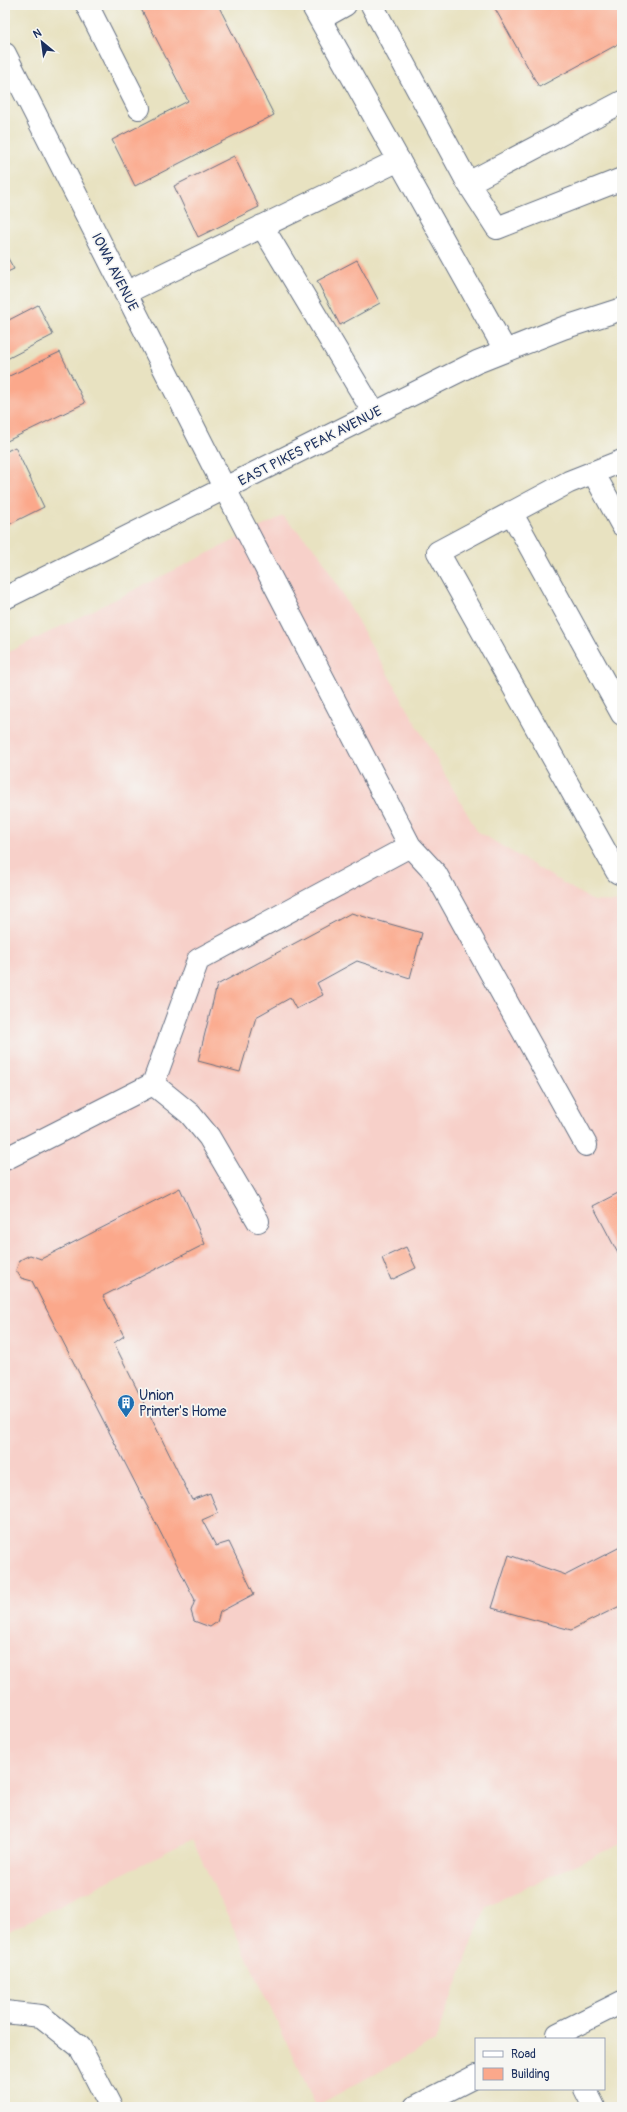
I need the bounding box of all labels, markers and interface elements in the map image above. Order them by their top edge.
north arrow [22,22,62,62]
text: N [31,26,44,41]
street label: IOWA AVENUE [88,230,142,314]
street label: EAST PIKES PEAK AVENUE [235,402,385,490]
place label: Union Printer's Home [139,1387,227,1420]
building icon: Union Printer's Home [116,1393,136,1418]
legend [475,2038,605,2090]
text: Road [511,2047,536,2062]
text: Building [511,2067,550,2082]

